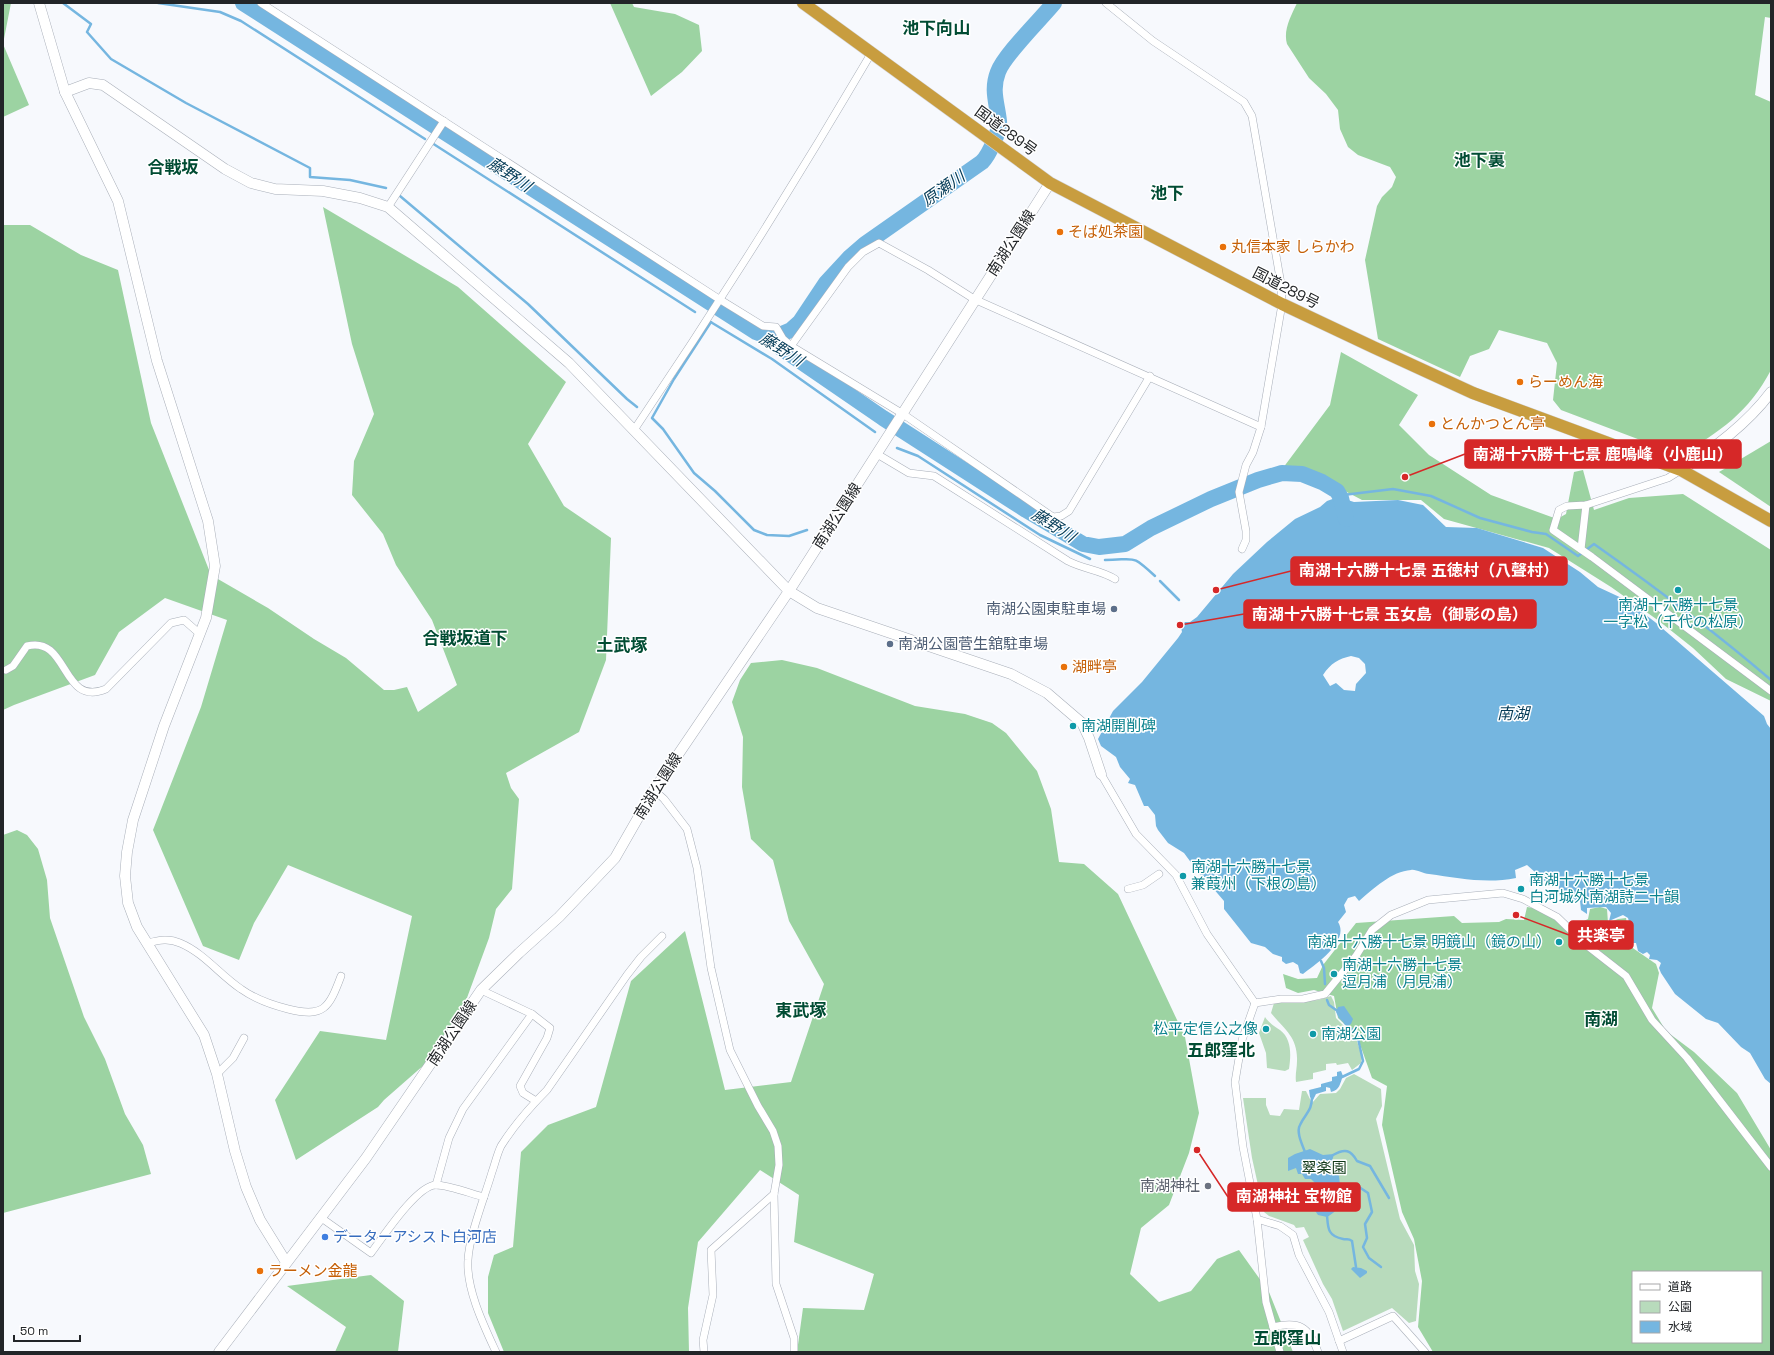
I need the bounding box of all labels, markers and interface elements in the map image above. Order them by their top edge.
district label: 池下向山 [902,17,970,39]
street label: 国道289号 [971,102,1041,160]
district label: 池下裏 [1454,149,1505,171]
water label: 藤野川 [484,153,537,197]
district label: 合戦坂 [148,156,199,178]
water label: 原瀬川 [918,165,971,211]
district label: 池下 [1150,182,1184,204]
street label: 南湖公園線 [982,206,1039,279]
place label: そば処茶園 [1068,222,1143,241]
marker: そば処茶園 [1055,227,1065,237]
place label: 丸信本家 しらかわ [1231,237,1355,256]
marker: 丸信本家 しらかわ [1218,242,1228,252]
street label: 国道289号 [1250,263,1323,312]
water label: 藤野川 [756,328,809,372]
place label: らーめん海 [1528,372,1603,391]
marker: らーめん海 [1515,377,1525,387]
place label: とんかつとん亭 [1440,414,1545,433]
marker: とんかつとん亭 [1427,419,1437,429]
callout: 南湖十六勝十七景 鹿鳴峰（小鹿山） [1465,440,1741,468]
text: 南湖十六勝十七景 鹿鳴峰（小鹿山） [1473,444,1733,465]
street label: 南湖公園線 [808,479,865,552]
water label: 藤野川 [1028,504,1081,548]
callout: 南湖十六勝十七景 五徳村（八聲村） [1291,557,1567,585]
text: 南湖十六勝十七景 五徳村（八聲村） [1299,560,1559,581]
marker: 南湖十六勝十七景 一字松（千代の松原） [1673,585,1683,595]
place label: 南湖十六勝十七景 一字松（千代の松原） [1603,595,1753,631]
place label: 南湖公園東駐車場 [986,599,1106,618]
callout: 南湖十六勝十七景 玉女島（御影の島） [1244,600,1536,628]
marker: 南湖公園東駐車場 [1109,604,1119,614]
text: 南湖十六勝十七景 玉女島（御影の島） [1252,604,1528,625]
district label: 合戦坂道下 [423,627,508,649]
district label: 土武塚 [597,634,648,656]
place label: 南湖公園菅生舘駐車場 [898,634,1048,653]
marker: 南湖公園菅生舘駐車場 [885,639,895,649]
place label: 湖畔亭 [1072,657,1117,676]
marker: 湖畔亭 [1059,662,1069,672]
water label: 南湖 [1497,703,1532,724]
place label: 南湖開削碑 [1081,716,1156,735]
marker: 南湖開削碑 [1068,721,1078,731]
street label: 南湖公園線 [630,749,686,823]
place label: 南湖十六勝十七景 兼葭州（下根の島） [1191,857,1326,893]
place label: 南湖十六勝十七景 白河城外南湖詩二十韻 [1529,870,1679,906]
marker: 南湖十六勝十七景 兼葭州（下根の島） [1178,871,1188,881]
marker: 南湖十六勝十七景 白河城外南湖詩二十韻 [1516,884,1526,894]
callout: 共楽亭 [1569,921,1633,949]
text: 共楽亭 [1577,925,1625,946]
place label: 南湖十六勝十七景 明鏡山（鏡の山） [1307,932,1551,951]
marker: 南湖十六勝十七景 明鏡山（鏡の山） [1554,937,1564,947]
place label: 南湖十六勝十七景 逗月浦（月見浦） [1342,955,1462,991]
marker: 南湖十六勝十七景 逗月浦（月見浦） [1329,969,1339,979]
street label: 南湖公園線 [423,996,480,1069]
district label: 東武塚 [776,999,827,1021]
district label: 南湖 [1584,1008,1618,1030]
place label: 松平定信公之像 [1153,1019,1258,1038]
marker: 松平定信公之像 [1261,1024,1271,1034]
place label: 南湖公園 [1321,1024,1381,1043]
marker: 南湖公園 [1308,1029,1318,1039]
district label: 五郎窪北 [1187,1039,1255,1061]
park label: 翠楽園 [1301,1158,1347,1177]
place label: 南湖神社 [1140,1176,1200,1195]
marker: 南湖神社 [1203,1181,1213,1191]
callout: 南湖神社 宝物館 [1228,1183,1360,1211]
text: 南湖神社 宝物館 [1236,1186,1352,1207]
place label: データーアシスト白河店 [333,1227,497,1246]
marker: データーアシスト白河店 [320,1232,330,1242]
place label: ラーメン金龍 [268,1261,357,1280]
marker: ラーメン金龍 [255,1266,265,1276]
legend [1632,1271,1762,1343]
text: 道路 [1668,1279,1692,1295]
text: 公園 [1668,1299,1692,1315]
scale bar [14,1317,80,1343]
text: 水域 [1668,1319,1692,1335]
text: 50 m [20,1323,48,1339]
district label: 五郎窪山 [1253,1327,1321,1349]

